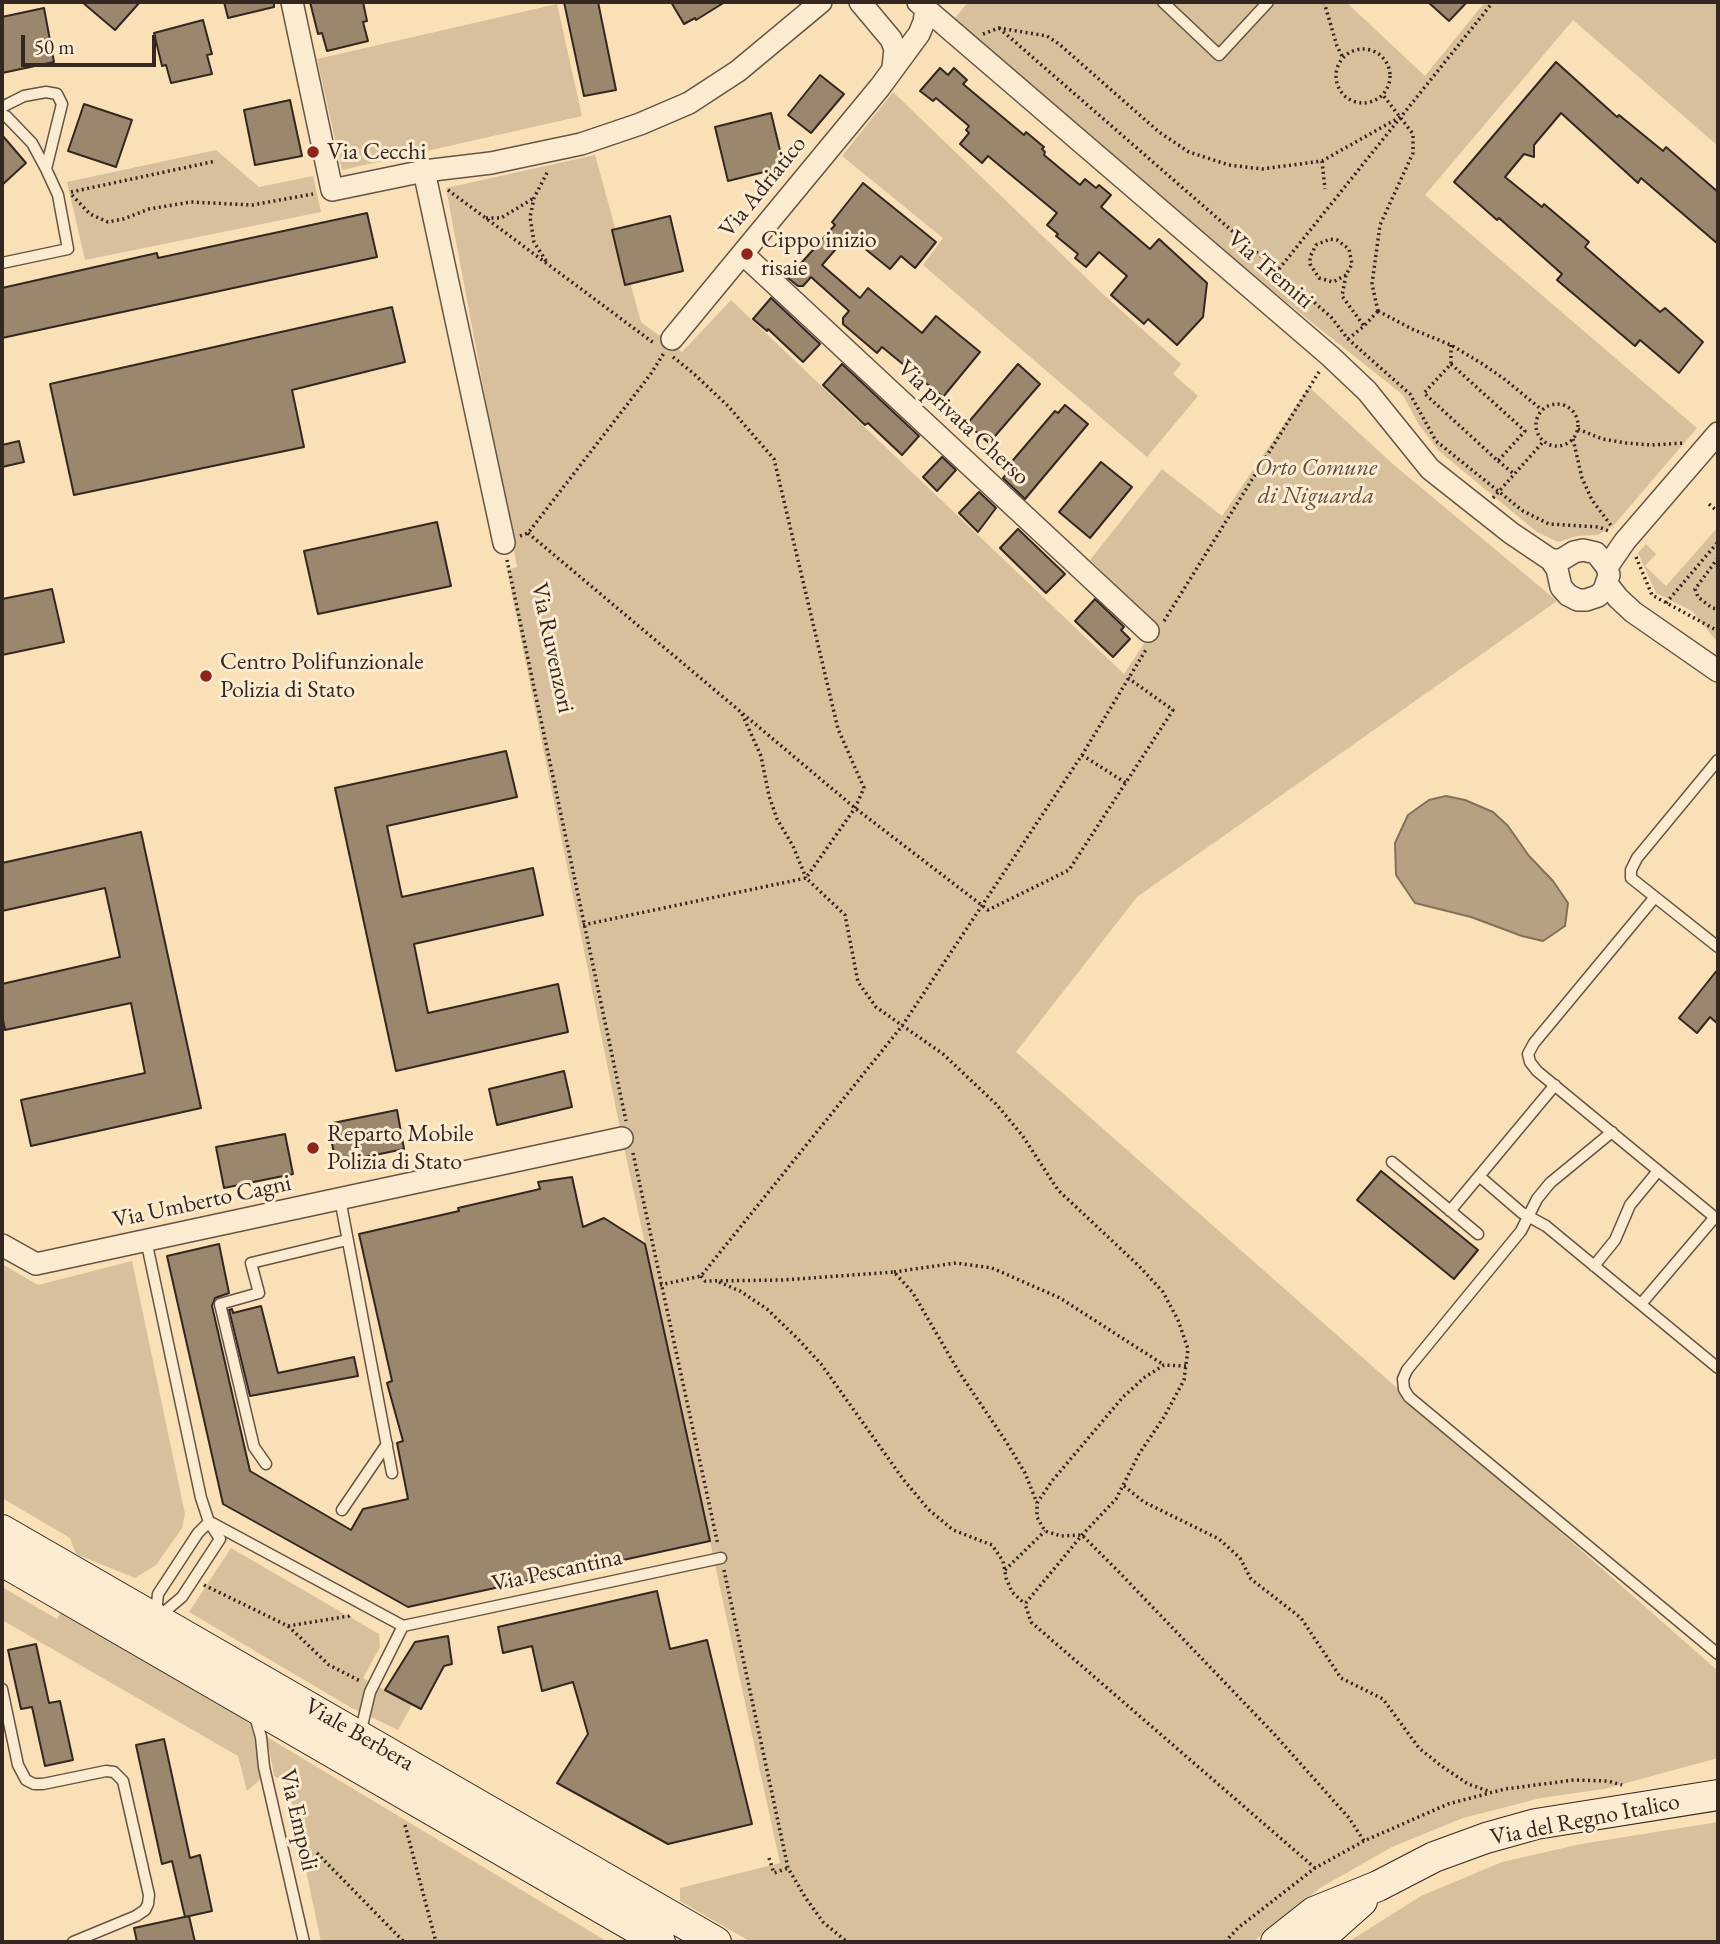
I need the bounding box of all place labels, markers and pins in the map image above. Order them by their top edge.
place label: Via Cecchi [327,138,426,166]
marker: Via Cecchi [305,144,321,160]
place label: Cippo inizio risaie [761,226,877,282]
marker: Cippo inizio risaie [739,246,755,262]
place label: Centro Polifunzionale Polizia di Stato [220,648,424,704]
marker: Centro Polifunzionale Polizia di Stato [198,668,214,684]
place label: Reparto Mobile Polizia di Stato [327,1120,474,1176]
marker: Reparto Mobile Polizia di Stato [305,1140,321,1156]

